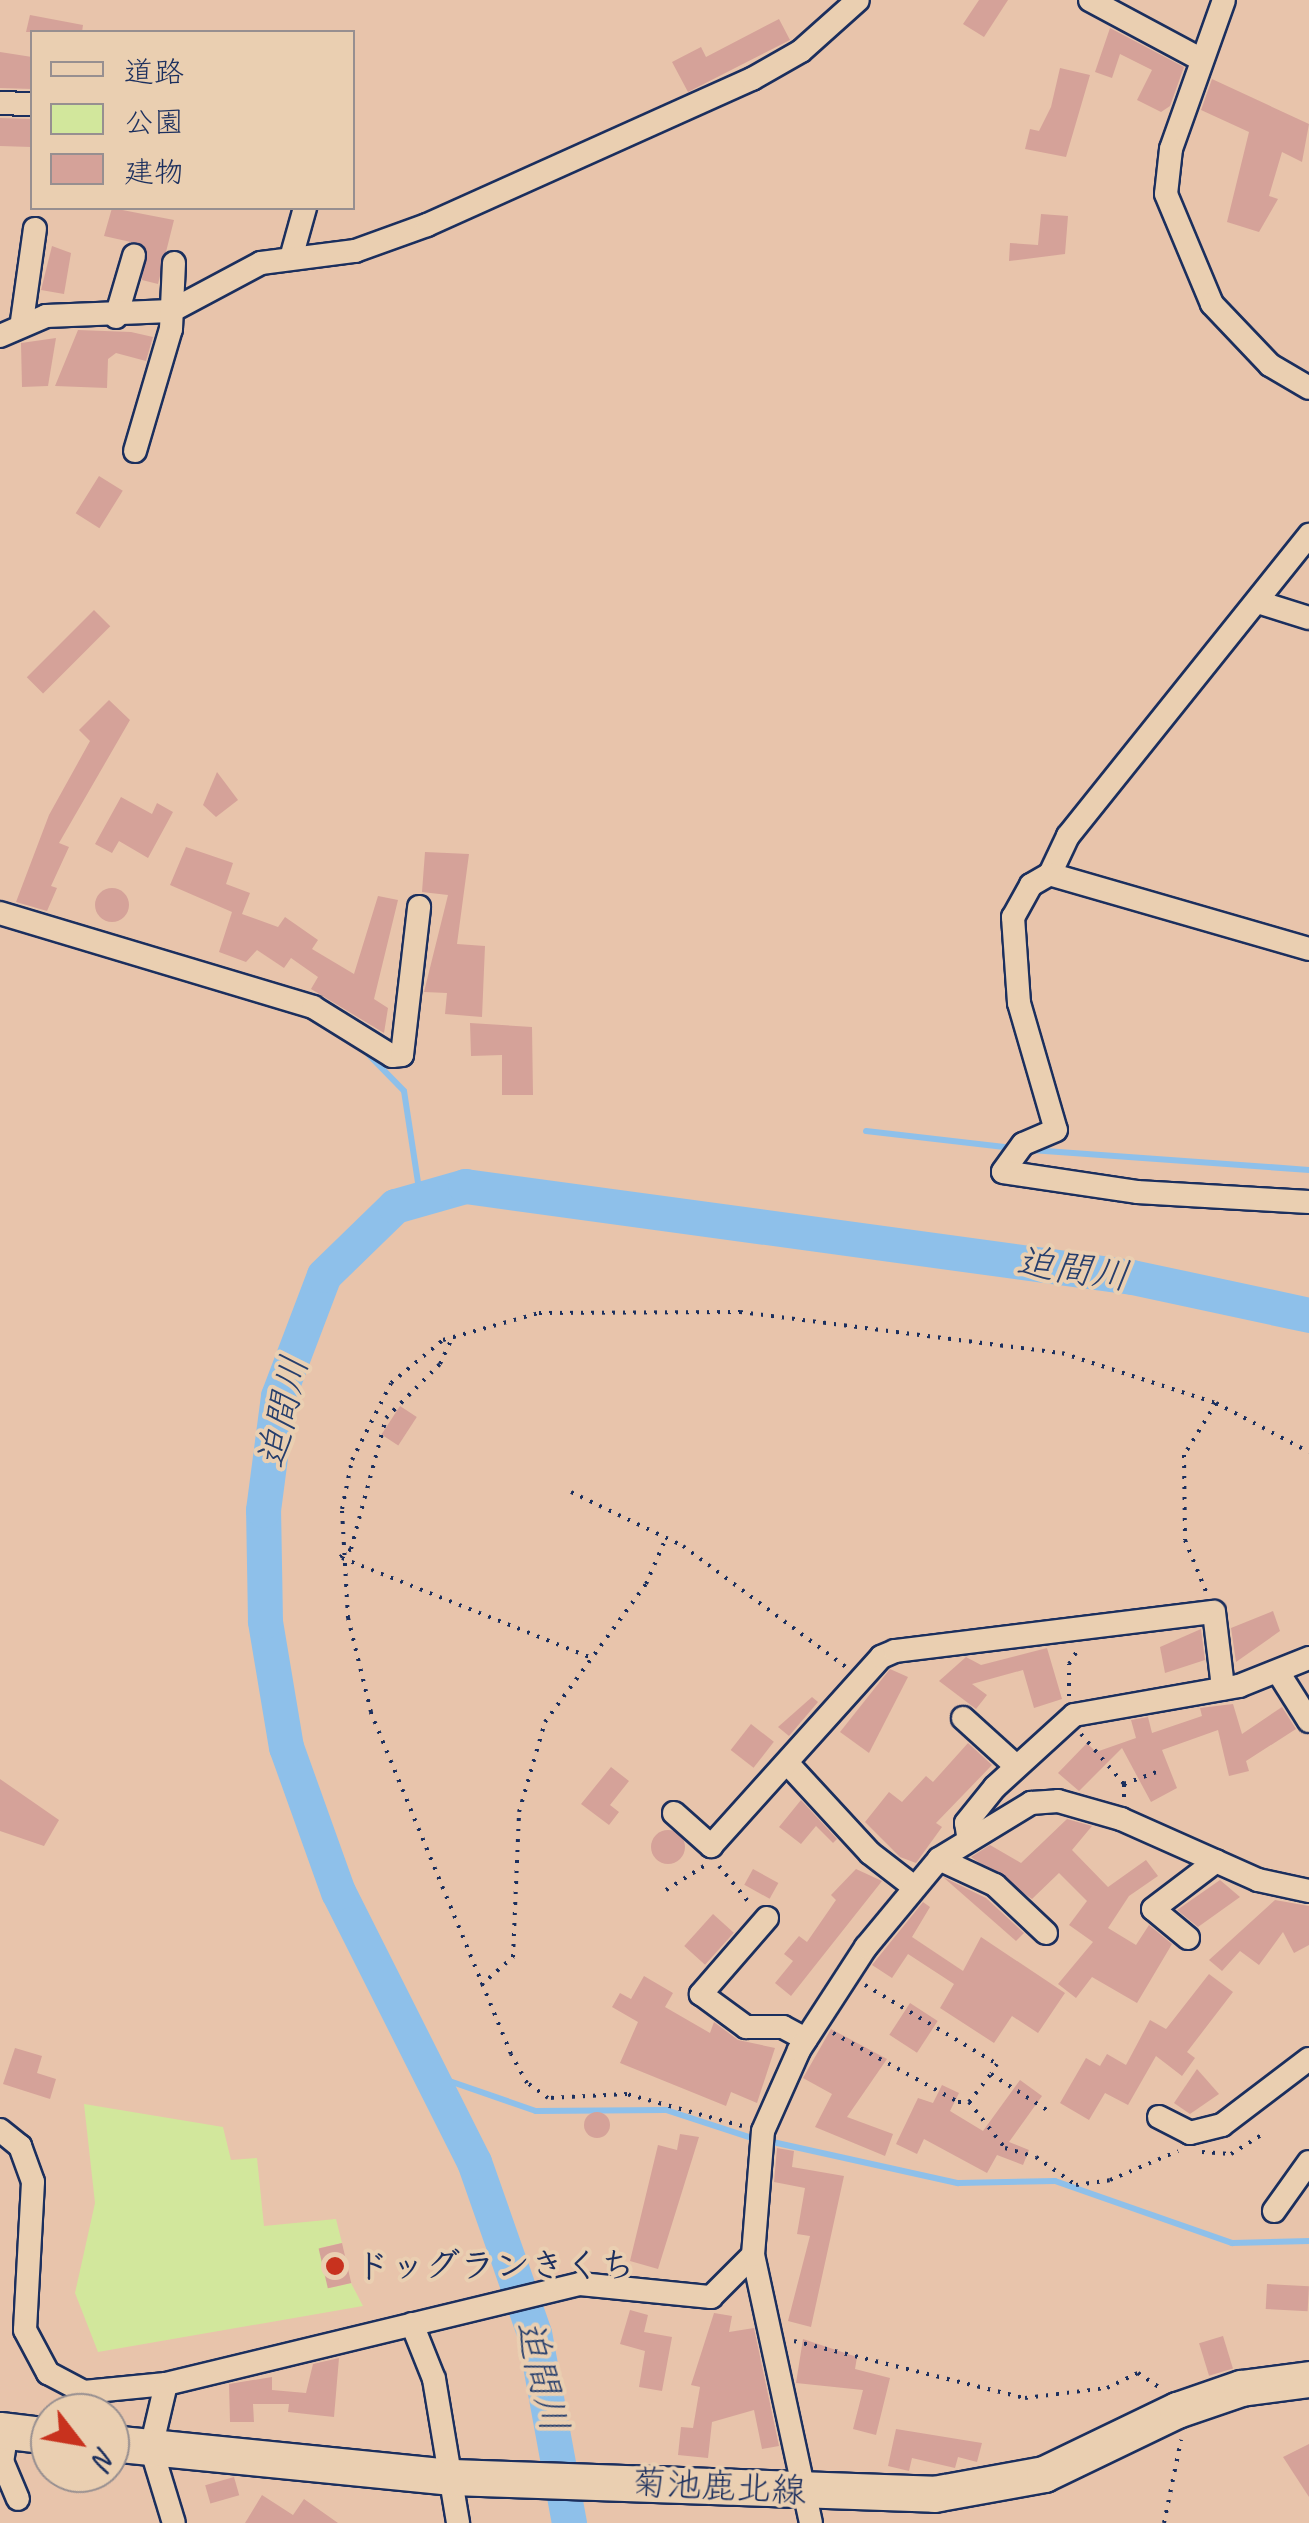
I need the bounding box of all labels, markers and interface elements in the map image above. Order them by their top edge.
legend [30,30,355,210]
text: 道路 [124,53,184,91]
text: 公園 [124,103,184,141]
text: 建物 [124,153,184,191]
water label: 迫間川 [1013,1238,1133,1300]
water label: 迫間川 [248,1351,318,1473]
place label: ドッグランきくち [355,2245,635,2287]
marker: ドッグランきくち [324,2255,346,2277]
water label: 迫間川 [506,2315,578,2437]
north arrow [30,2393,130,2493]
text: N [85,2441,124,2474]
street label: 菊池鹿北線 [631,2461,807,2513]

